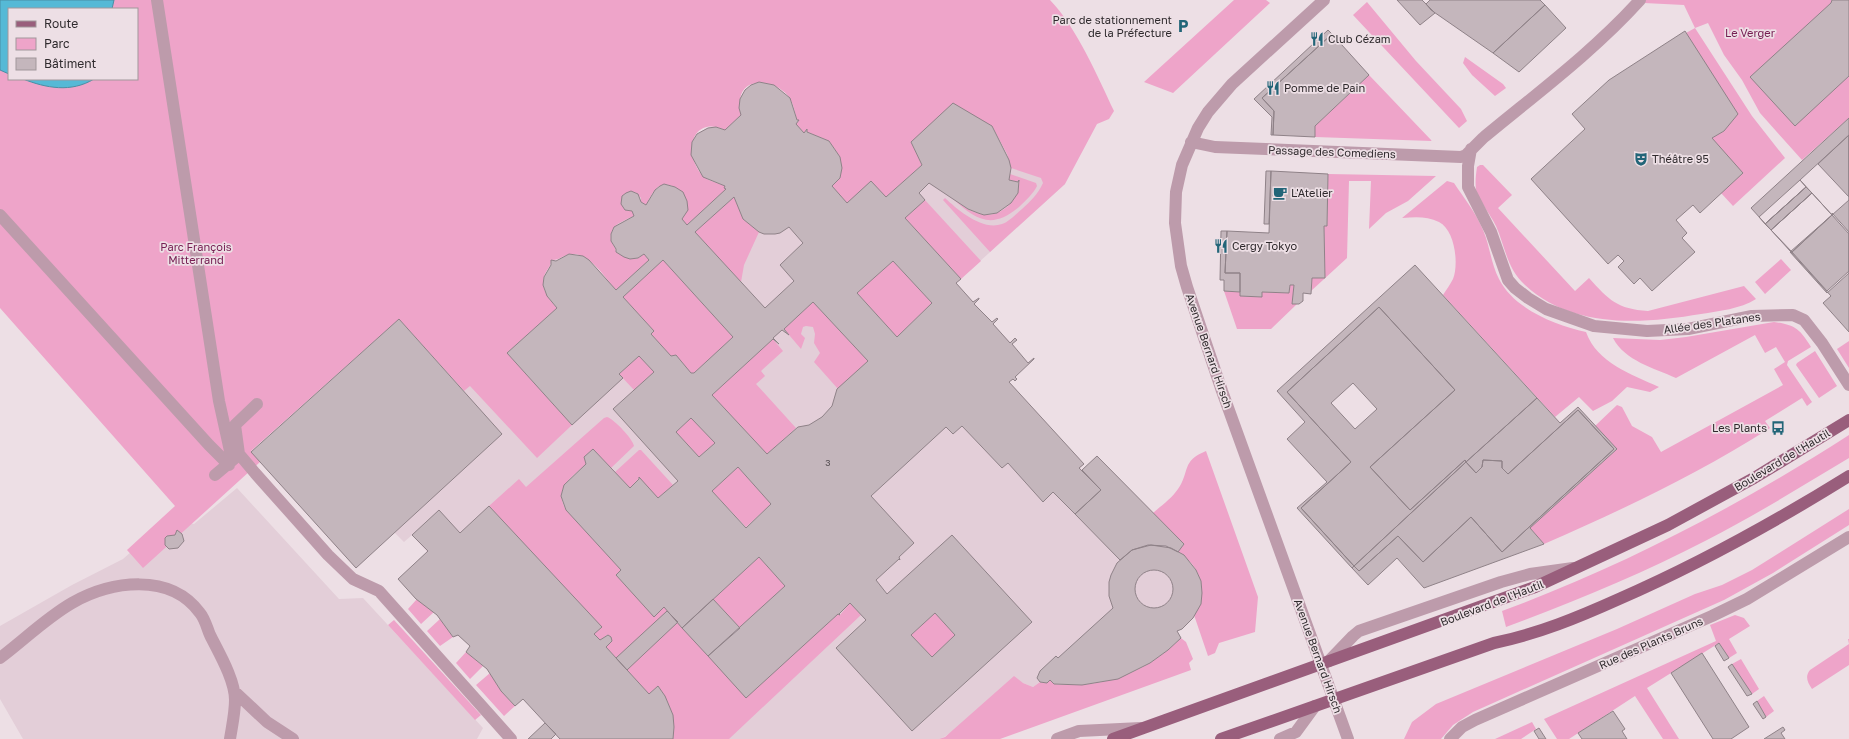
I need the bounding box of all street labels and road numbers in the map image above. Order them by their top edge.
street label: Passage des Comediens [1268,143,1396,160]
street label: Avenue Bernard Hirsch [1184,292,1235,410]
street label: Allée des Platanes [1663,309,1761,336]
street label: Boulevard de l'Hautil [1731,426,1832,493]
street label: Boulevard de l'Hautil [1438,577,1546,628]
street label: Avenue Bernard Hirsch [1292,597,1345,715]
street label: Rue des Plants Bruns [1597,614,1705,671]

